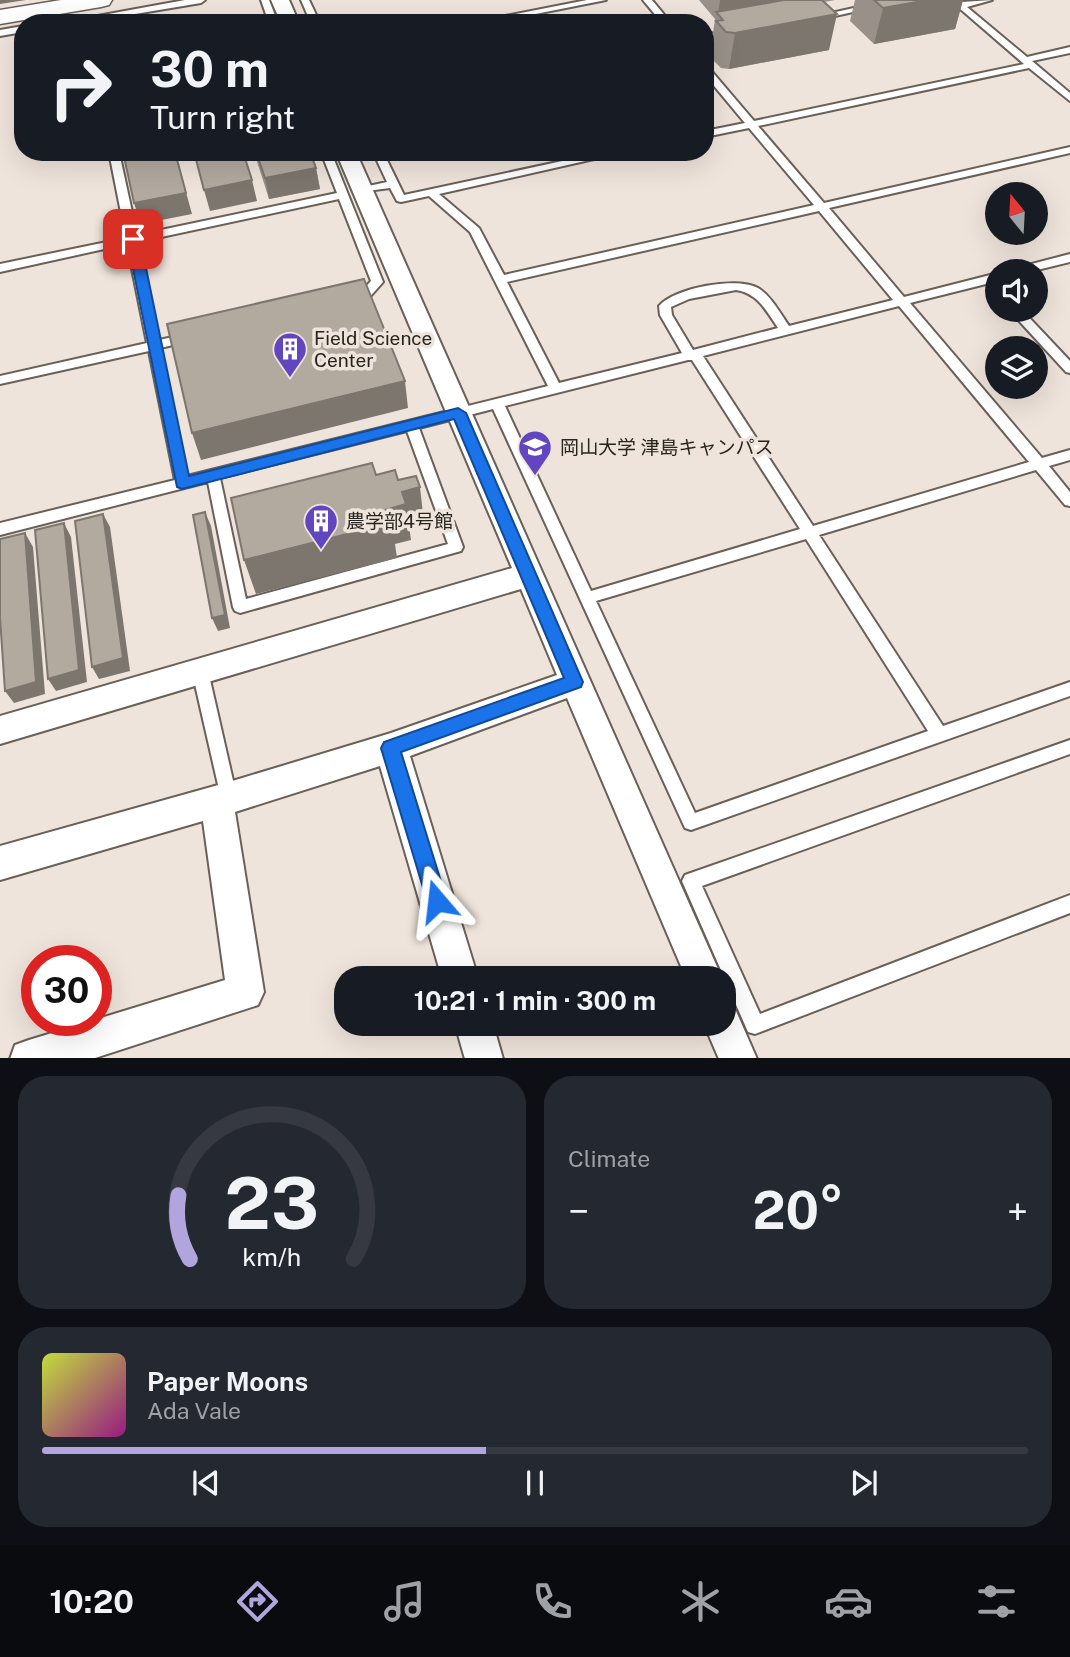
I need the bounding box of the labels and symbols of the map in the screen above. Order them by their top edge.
north arrow [985,182,1048,245]
pin [103,209,163,269]
place label: Field Science Center [314,327,432,371]
building icon: Field Science Center [271,330,309,379]
school or university icon: 岡山大学 津島キャンパス [516,428,554,477]
place label: 岡山大学 津島キャンパス [560,436,774,458]
building icon: 農学部4号館 [302,502,340,551]
place label: 農学部4号館 [346,510,453,532]
position arrow [400,864,474,938]
speed limit sign: 30 [21,945,112,1036]

